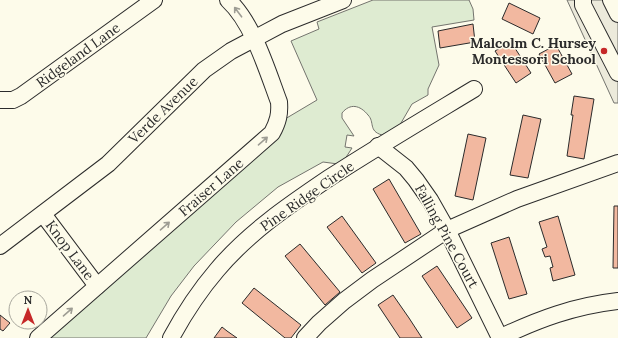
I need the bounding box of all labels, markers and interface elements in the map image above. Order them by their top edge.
one-way arrow [234,6,242,17]
street label: Ridgeland Lane [32,18,124,92]
place label: Malcolm C. Hursey Montessori School [470,34,597,68]
marker: Malcolm C. Hursey Montessori School [599,46,609,56]
street label: Verde Avenue [124,72,202,148]
one-way arrow [258,137,268,146]
street label: Fraiser Lane [175,154,247,220]
street label: Pine Ridge Circle [256,157,358,235]
street label: Falling Pine Court [411,181,483,292]
street label: Knop Lane [42,217,98,284]
one-way arrow [160,222,171,231]
north arrow [8,290,48,330]
text: N [24,293,33,307]
one-way arrow [63,308,73,317]

